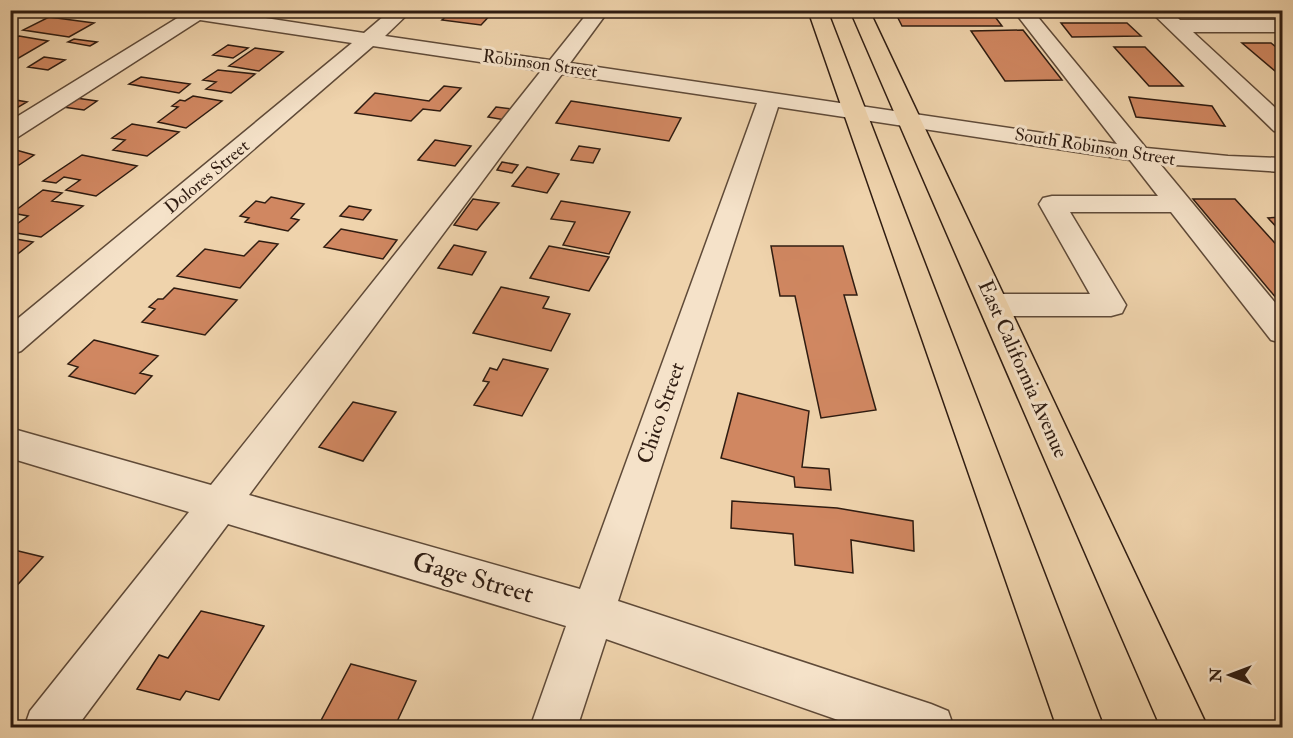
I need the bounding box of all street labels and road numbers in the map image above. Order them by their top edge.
street label: Robinson Street [481,45,599,83]
street label: South Robinson Street [1013,123,1177,171]
street label: Dolores Street [160,135,254,219]
street label: East California Avenue [972,276,1074,462]
street label: Chico Street [631,359,691,467]
street label: Gage Street [409,545,537,611]

